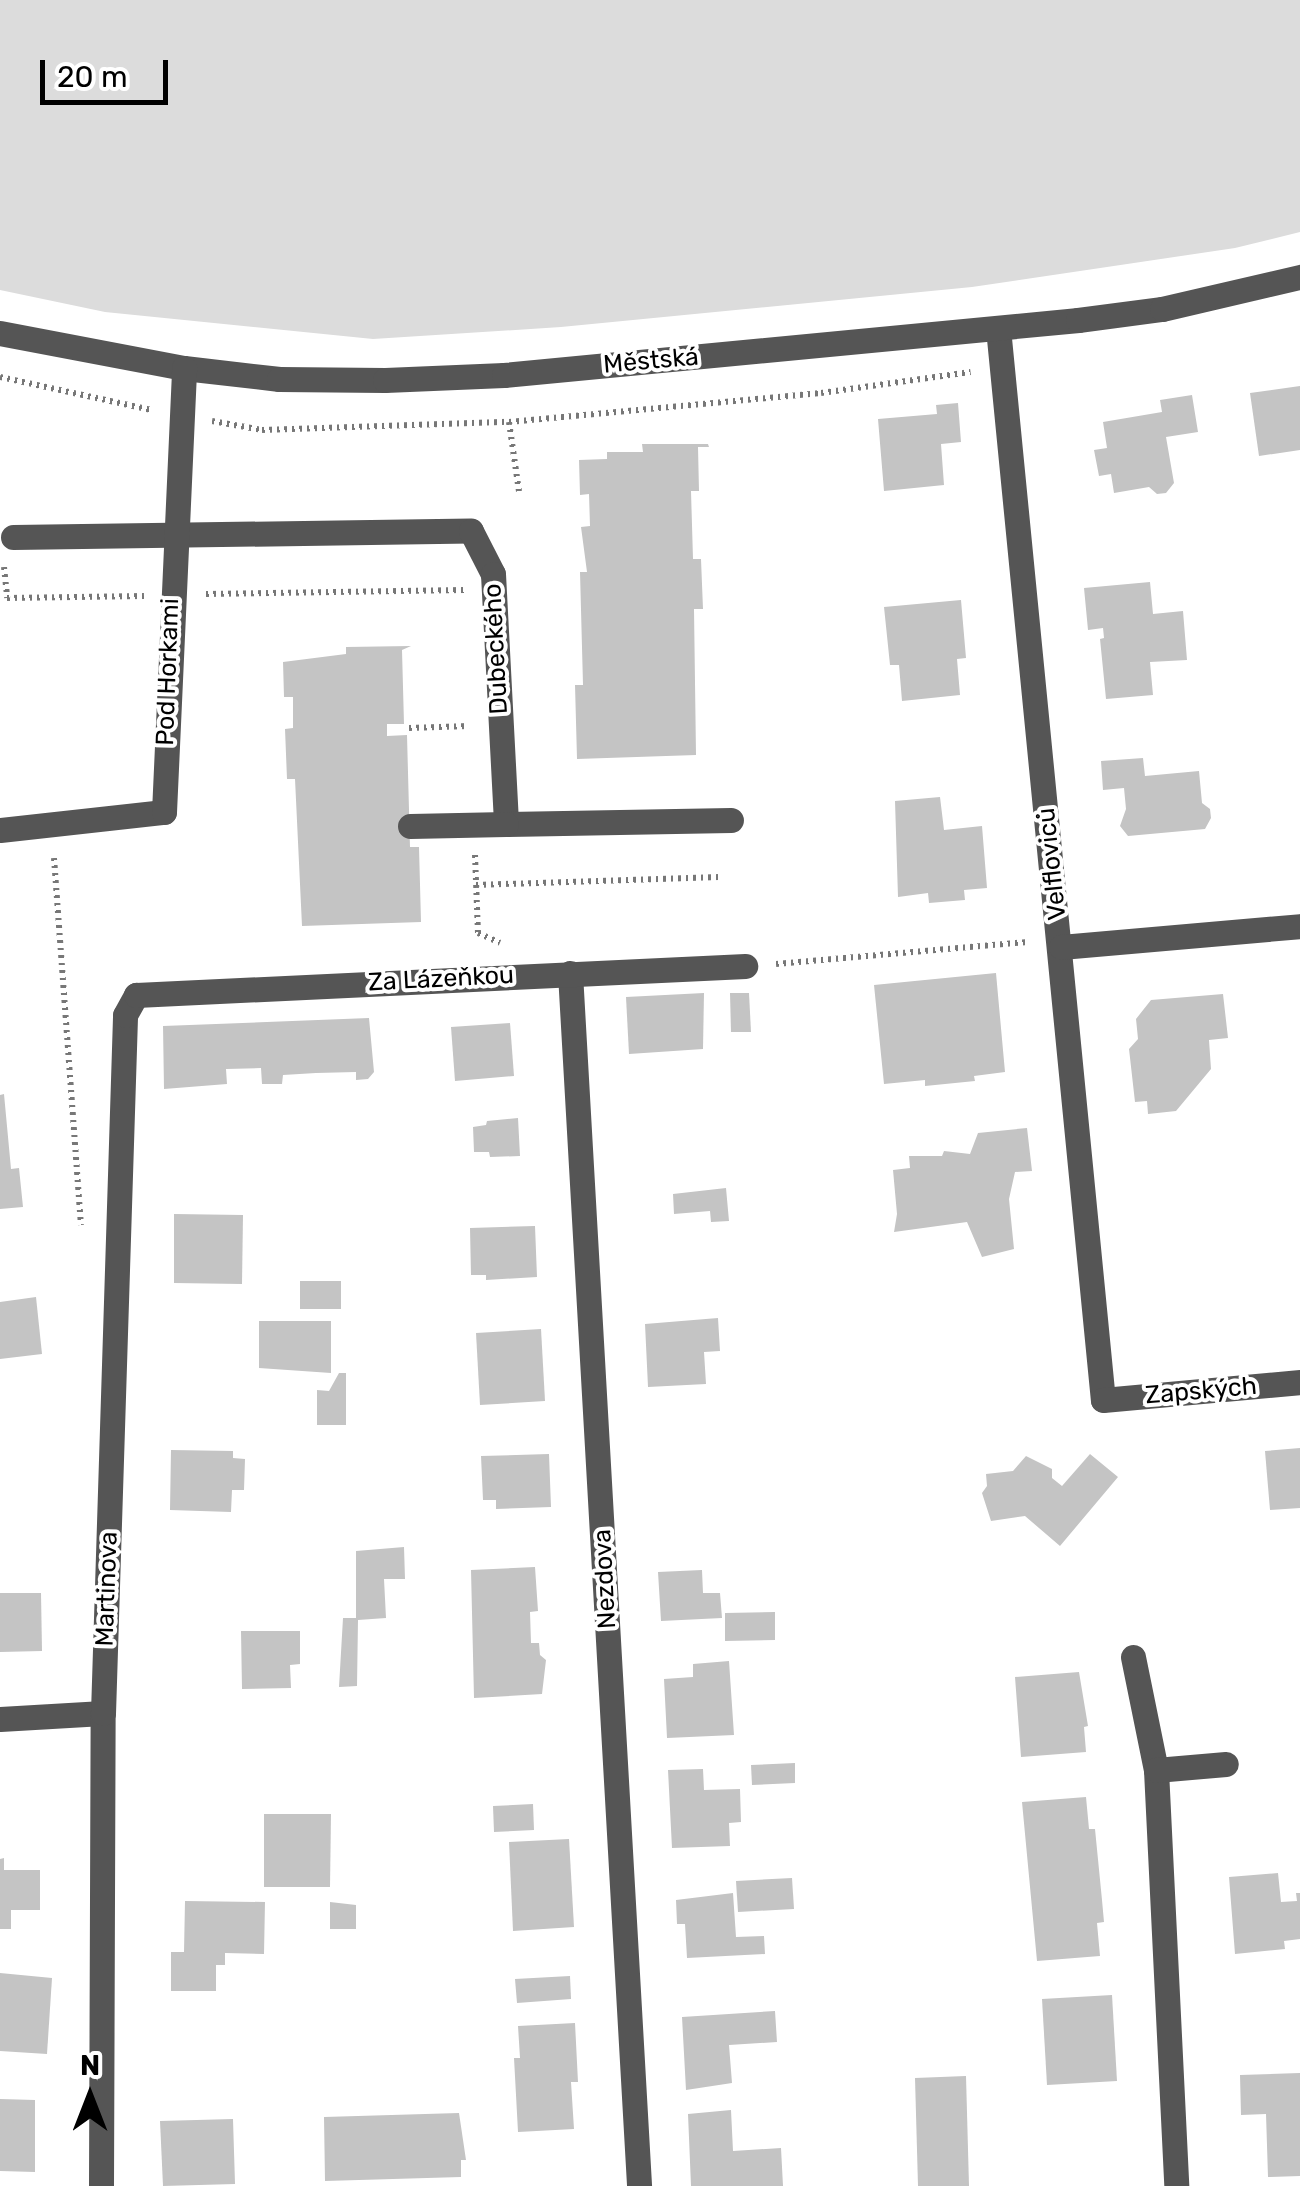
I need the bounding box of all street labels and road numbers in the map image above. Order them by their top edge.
street label: Městská [602,342,700,380]
street label: Dubeckého [478,583,514,715]
street label: Pod Horkami [150,598,186,746]
street label: Velfloviců [1031,806,1073,922]
street label: Za Lázeňkou [367,960,515,998]
street label: Zapských [1144,1371,1258,1411]
street label: Nezdova [587,1528,623,1630]
street label: Martinova [90,1531,124,1647]

